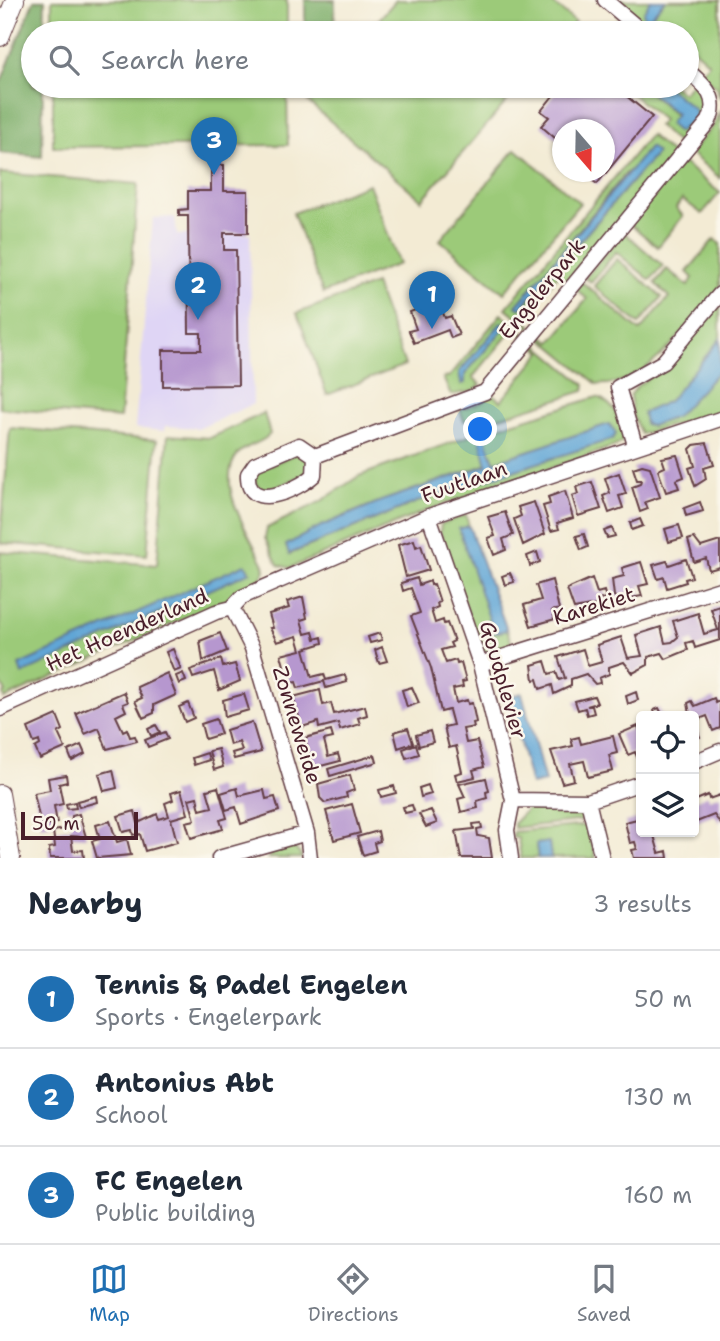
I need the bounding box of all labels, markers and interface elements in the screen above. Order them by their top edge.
search box [21,21,699,98]
icon: search [45,41,83,79]
text: Search here [101,42,250,77]
pin: 3 [191,117,237,175]
north arrow [552,119,615,182]
street label: Engelerpark [493,233,591,345]
pin: 2 [175,262,221,320]
pin: 1 [409,271,455,329]
your location [463,412,497,446]
street label: Fuutlaan [417,454,511,510]
street label: Karekiet [550,580,638,632]
street label: Het Hoenderland [41,582,213,678]
street label: Goudplevier [473,618,533,742]
street label: Zonneweide [266,663,328,787]
map controls [636,711,699,837]
button: locate [636,711,699,774]
button: layers [636,774,699,837]
scale bar [21,809,138,841]
text: 50 m [32,811,80,836]
text: Nearby [28,883,143,924]
text: 3 results [593,889,692,919]
text: Tennis & Padel Engelen [95,967,407,1002]
text: 1 [46,984,56,1014]
text: 50 m [634,984,692,1014]
text: Sports · Engelerpark [95,1002,322,1032]
text: Antonius Abt [95,1065,274,1100]
text: 2 [43,1082,59,1112]
text: 130 m [624,1082,692,1112]
text: School [95,1100,167,1130]
text: FC Engelen [95,1163,243,1198]
text: 3 [43,1180,59,1210]
text: 160 m [624,1180,692,1210]
text: Public building [95,1198,255,1228]
tab: Map [89,1260,130,1327]
tab: Directions [308,1260,399,1327]
tab: Saved [577,1260,631,1327]

